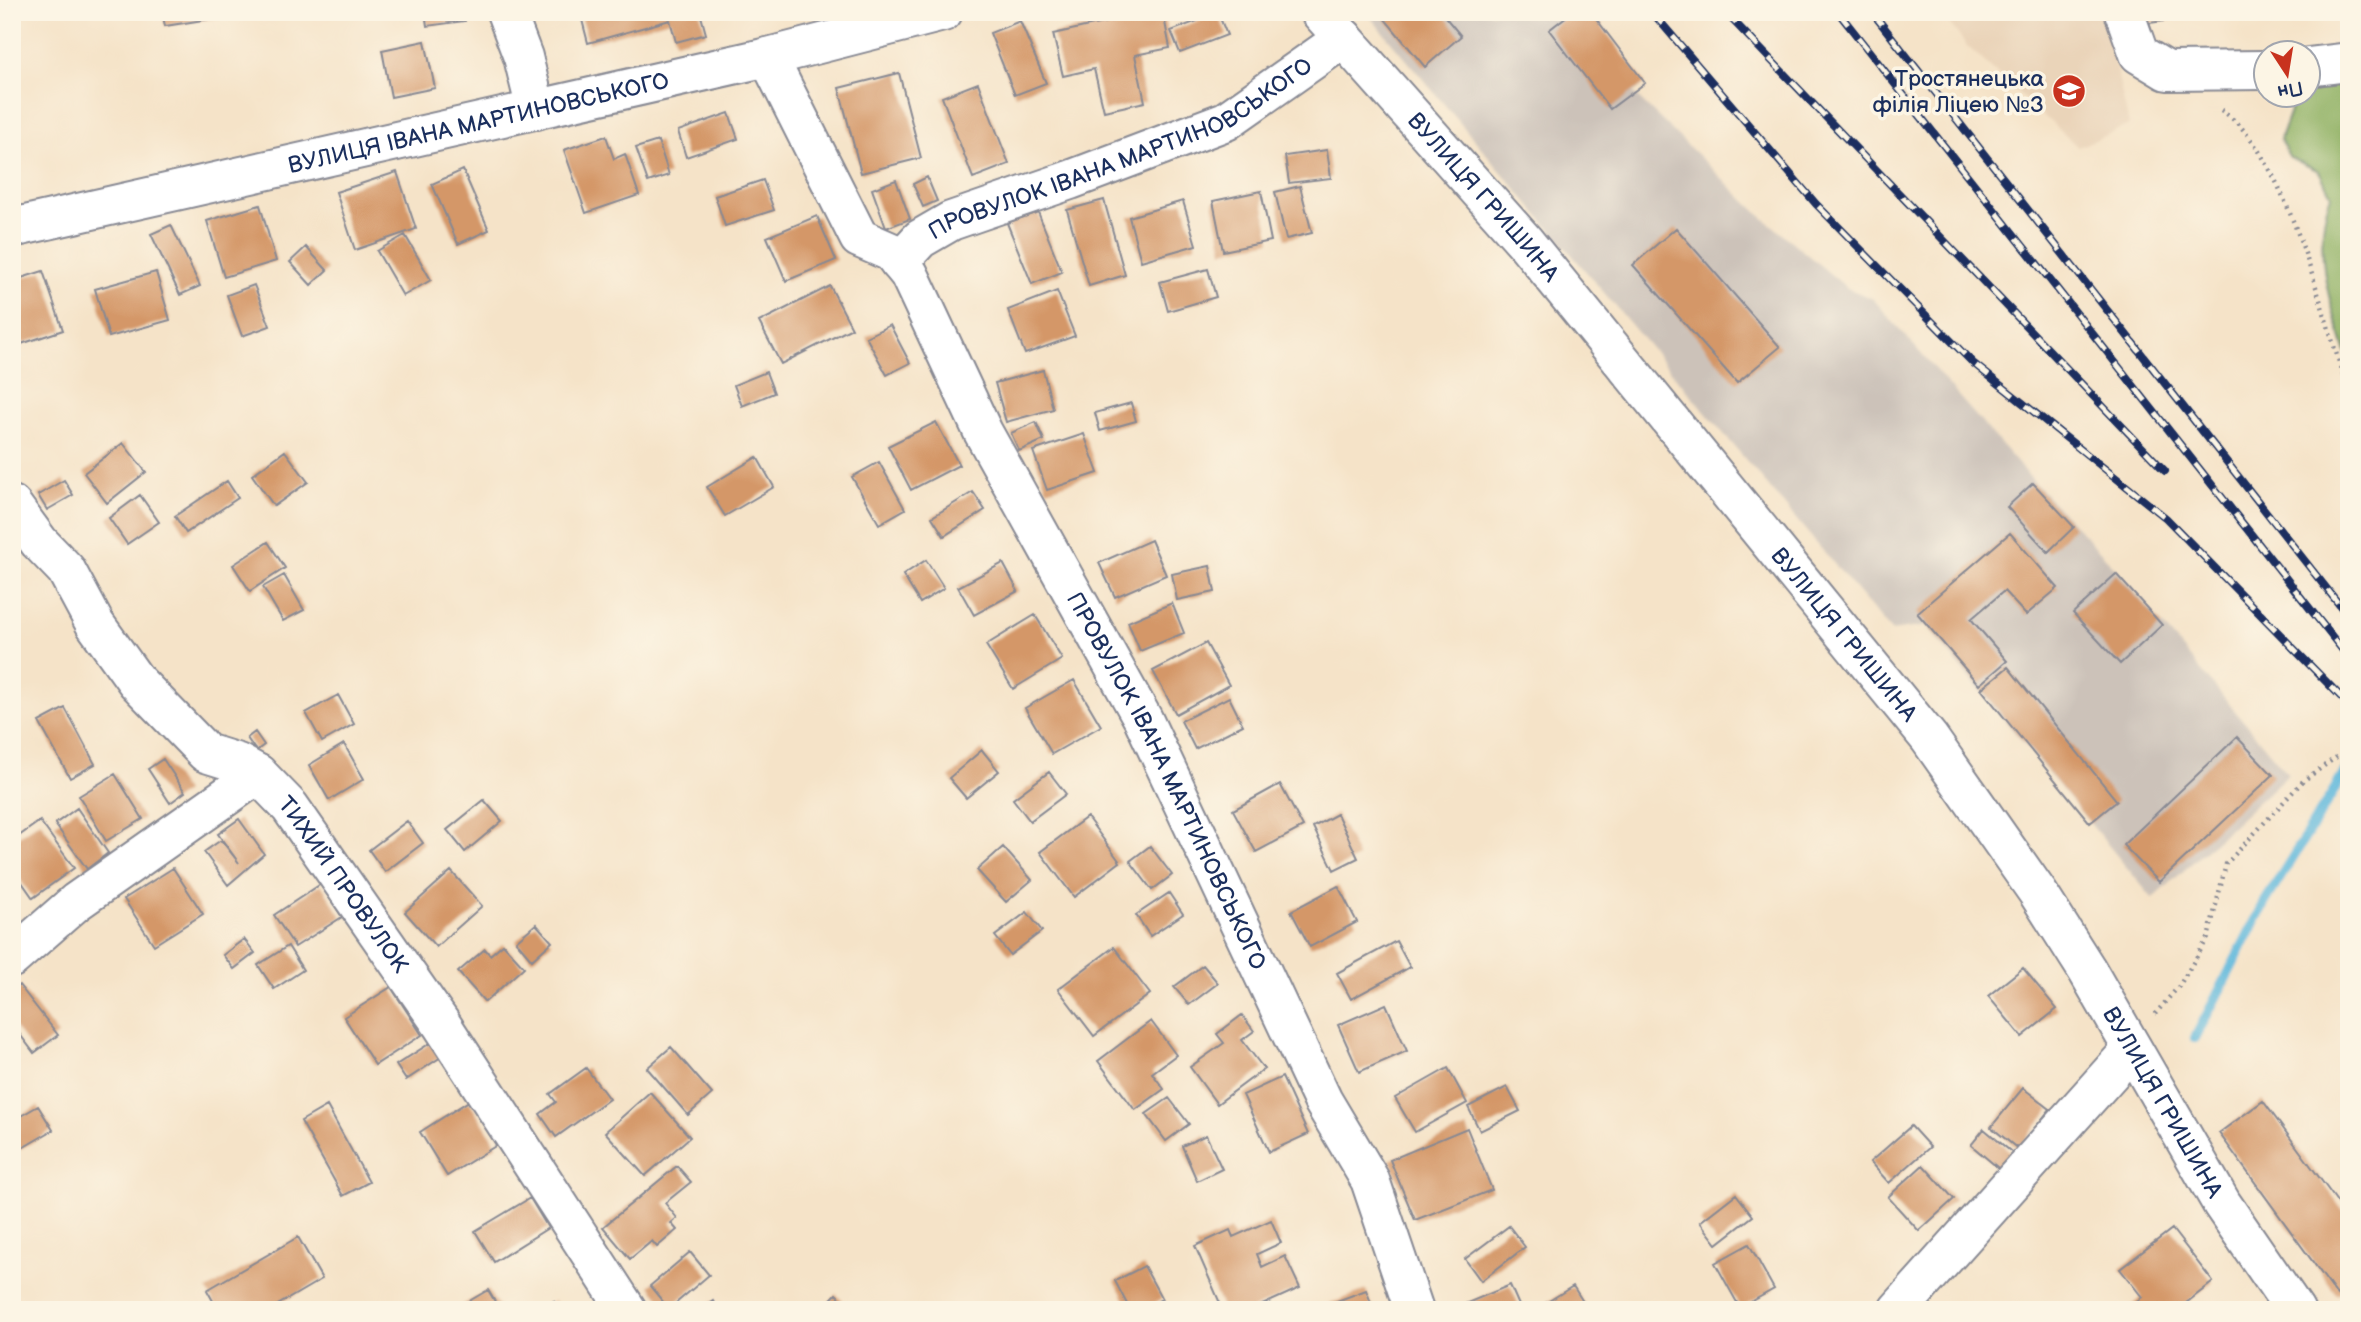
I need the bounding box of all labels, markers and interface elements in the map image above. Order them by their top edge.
north arrow [2252,38,2322,108]
street label: ПРОВУЛОК ІВАНА МАРТИНОВСЬКОГО [923,52,1318,246]
place label: Тростянецька філія Ліцею №3 [1873,65,2044,119]
street label: ВУЛИЦЯ ІВАНА МАРТИНОВСЬКОГО [285,67,672,180]
school or university icon: Тростянецька філія Ліцею №3 [2050,72,2088,110]
text: Пн [2275,75,2305,103]
street label: ВУЛИЦЯ ГРИШИНА [1401,107,1565,288]
street label: ВУЛИЦЯ ГРИШИНА [1765,542,1923,727]
street label: ПРОВУЛОК ІВАНА МАРТИНОВСЬКОГО [1060,588,1272,974]
street label: ТИХИЙ ПРОВУЛОК [272,791,414,978]
street label: ВУЛИЦЯ ГРИШИНА [2096,1002,2228,1203]

